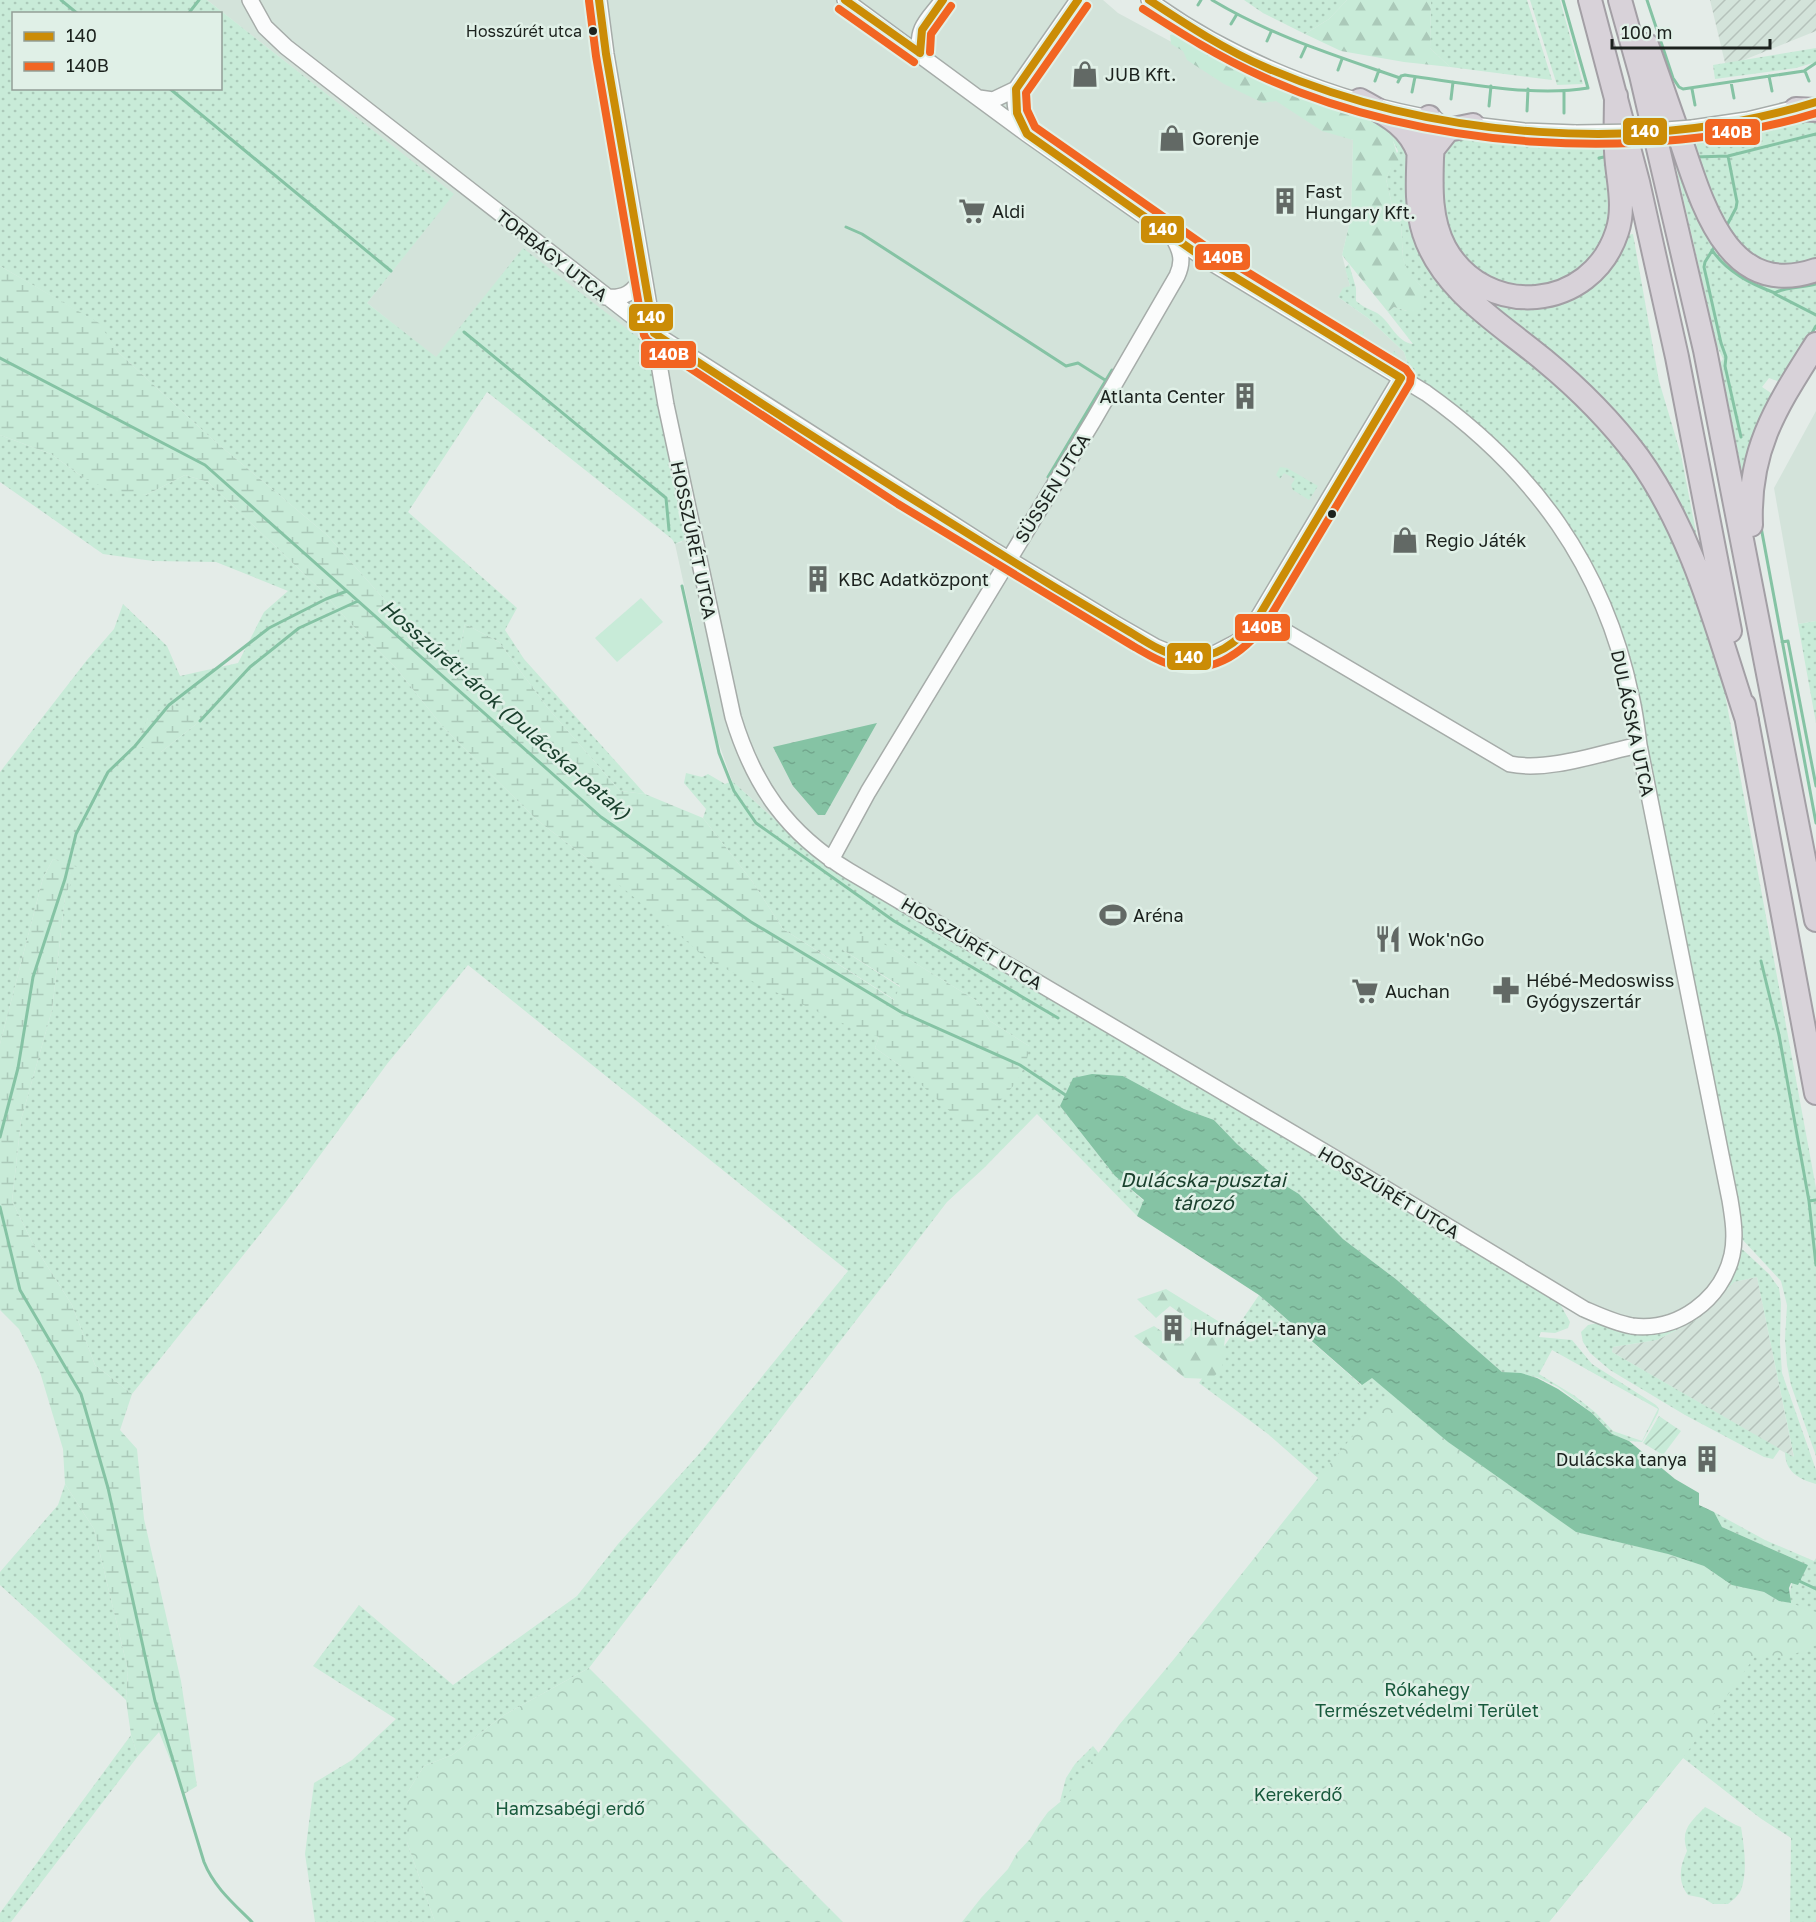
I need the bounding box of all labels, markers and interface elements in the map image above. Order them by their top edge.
legend [12,12,222,90]
scale bar [1612,12,1770,50]
place label: Hosszúrét utca [466,21,582,41]
text: 100 m [1621,21,1672,43]
text: 140 [66,24,97,46]
marker: Hosszúrét utca [587,25,599,37]
text: 140B [66,54,109,76]
shop icon: JUB Kft. [1070,59,1100,89]
place label: JUB Kft. [1105,63,1176,85]
line badge: 140 [1622,117,1668,146]
line badge: 140B [1704,118,1761,146]
text: 140 [1631,121,1659,141]
text: 140B [1712,122,1752,142]
shop icon: Gorenje [1157,123,1187,153]
place label: Gorenje [1192,127,1259,149]
place label: Fast Hungary Kft. [1305,180,1416,223]
building icon: Fast Hungary Kft. [1270,186,1300,216]
supermarket icon: Aldi [957,196,987,226]
place label: Aldi [992,200,1025,222]
street label: TORBÁGY UTCA [492,205,612,305]
line badge: 140 [1140,215,1185,244]
text: 140 [1149,219,1177,239]
line badge: 140B [1194,243,1251,271]
text: 140B [1203,247,1243,267]
line badge: 140 [628,303,674,332]
text: 140 [637,307,665,327]
line badge: 140B [640,340,697,369]
text: 140B [649,344,689,364]
building icon: Atlanta Center [1230,381,1260,411]
place label: Atlanta Center [1100,385,1225,407]
street label: SÜSSEN UTCA [1010,429,1094,547]
street label: HOSSZÚRÉT UTCA [667,459,721,621]
unlabelled marker [1326,508,1338,520]
shop icon: Regio Játék [1390,525,1420,555]
place label: Regio Játék [1425,529,1526,551]
building icon: KBC Adatközpont [803,564,833,594]
place label: KBC Adatközpont [838,568,989,590]
water label: Hosszúréti-árok (Dulácska-patak) [376,594,636,824]
line badge: 140B [1234,613,1291,642]
text: 140B [1242,617,1282,637]
line badge: 140 [1166,642,1212,671]
text: 140 [1175,647,1203,667]
street label: DULÁCSKA UTCA [1607,648,1659,798]
street label: HOSSZÚRÉT UTCA [897,892,1047,994]
sports icon: Aréna [1098,900,1128,930]
place label: Aréna [1133,904,1184,926]
restaurant icon: Wok'nGo [1373,924,1403,954]
place label: Wok'nGo [1408,928,1484,950]
place label: Hébé-Medoswiss Gyógyszertár [1526,969,1674,1012]
pharmacy icon: Hébé-Medoswiss Gyógyszertár [1491,975,1521,1005]
supermarket icon: Auchan [1350,976,1380,1006]
place label: Auchan [1385,980,1450,1002]
street label: HOSSZÚRÉT UTCA [1314,1141,1464,1243]
water label: Dulácska-pusztai tározó [1120,1167,1288,1214]
building icon: Hufnágel-tanya [1158,1313,1188,1343]
place label: Hufnágel-tanya [1193,1317,1327,1339]
building icon: Dulácska tanya [1692,1444,1722,1474]
place label: Dulácska tanya [1556,1448,1687,1470]
park label: Rókahegy Természetvédelmi Terület [1315,1678,1539,1721]
park label: Kerekerdő [1254,1783,1343,1805]
park label: Hamzsabégi erdő [495,1797,645,1819]

